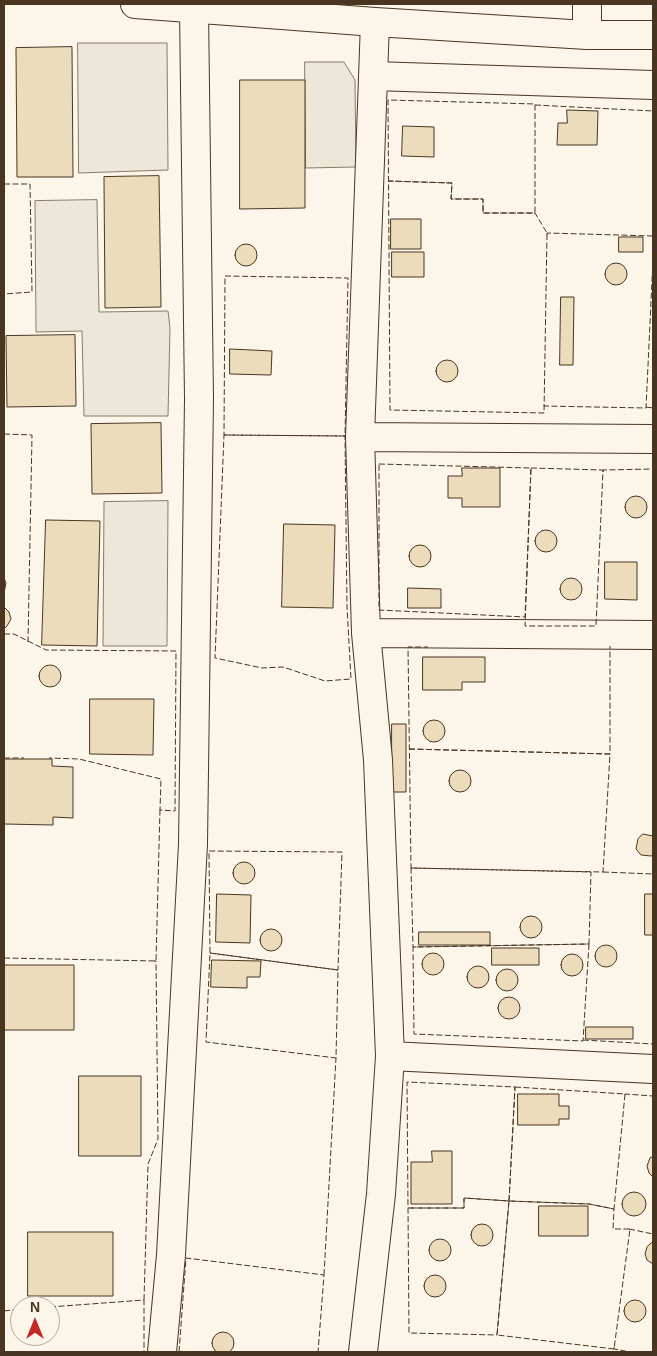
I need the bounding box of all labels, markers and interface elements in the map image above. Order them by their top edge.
north arrow [10,1296,60,1346]
text: N [30,1299,40,1315]

